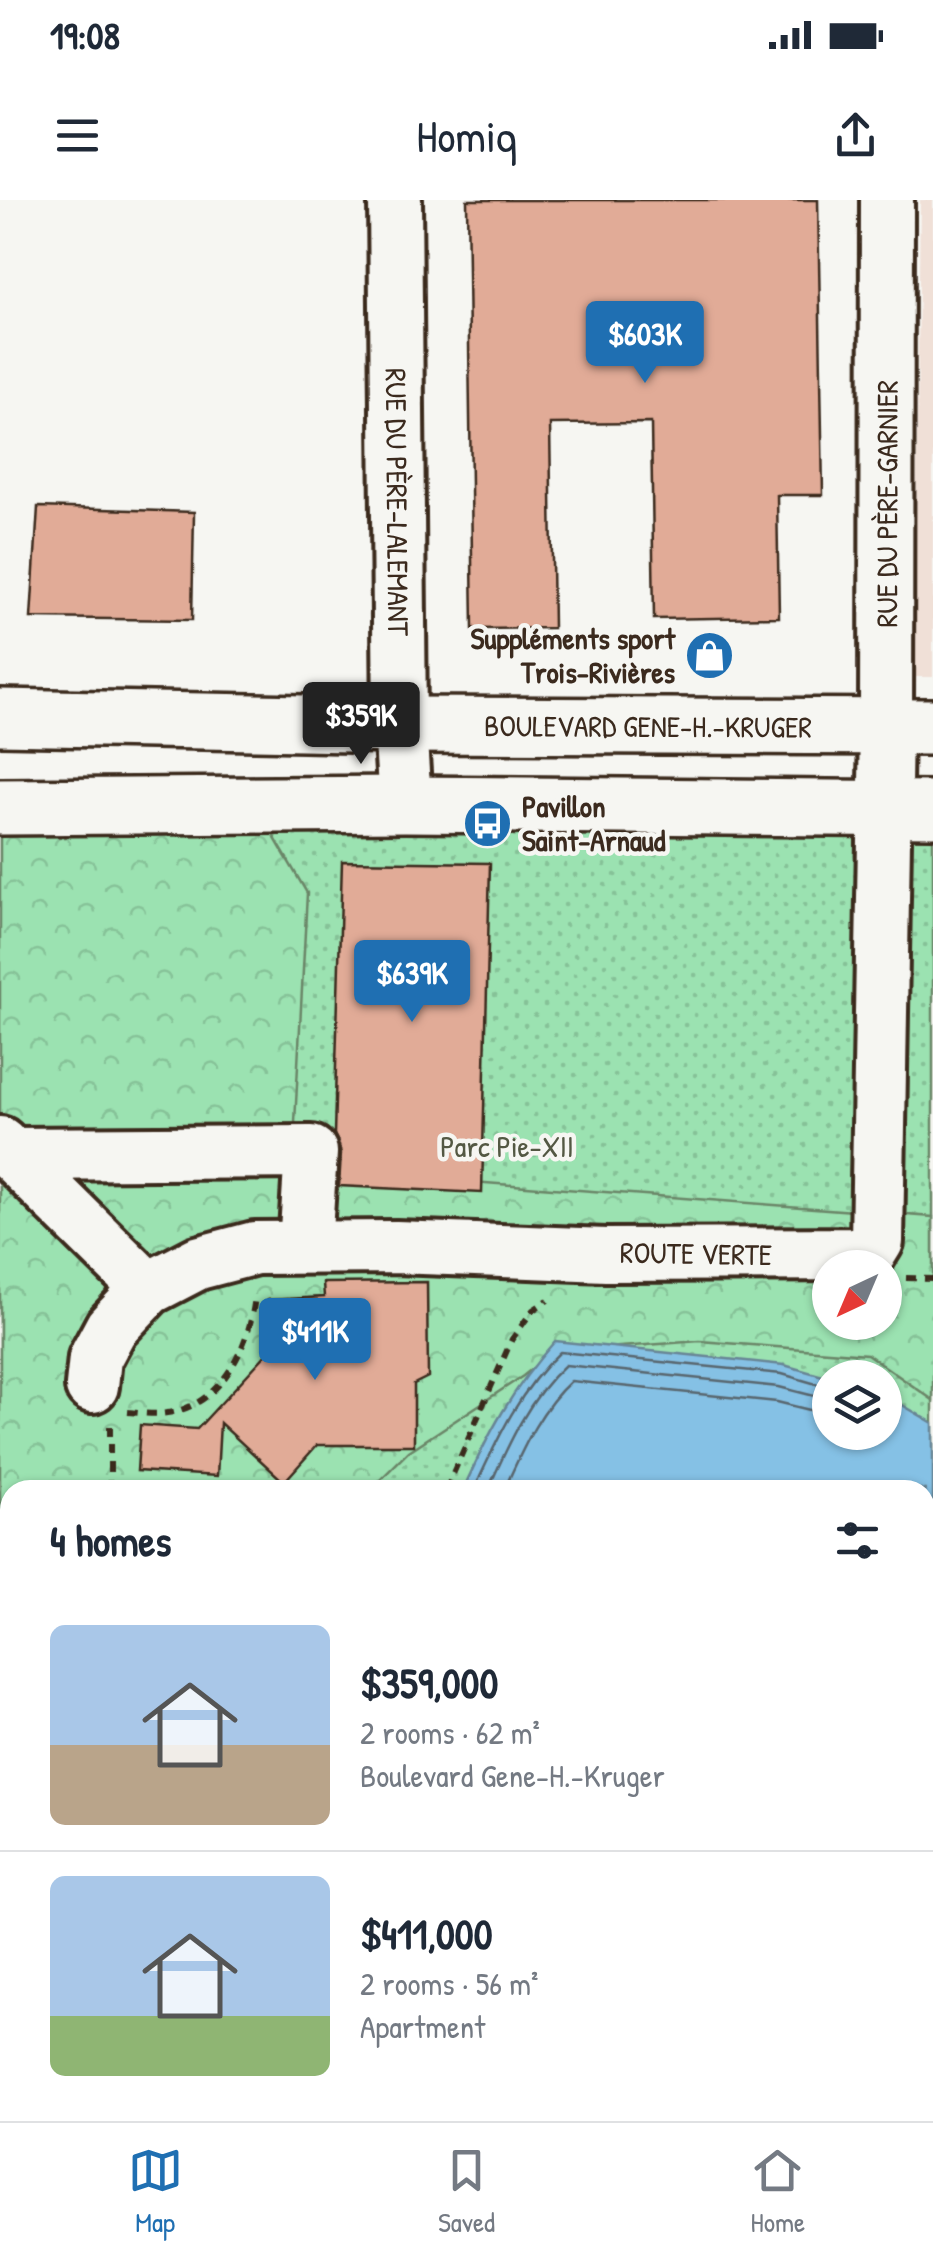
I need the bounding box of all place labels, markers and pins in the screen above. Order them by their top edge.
pin: $603K [575,301,715,386]
place label: Suppléments sport Trois-Rivières [471,618,677,692]
shop icon: Suppléments sport Trois-Rivières [684,629,736,681]
pin: $359K [291,682,431,767]
place label: Pavillon Saint-Arnaud [522,786,666,860]
bus stop icon: Pavillon Saint-Arnaud [461,797,513,849]
pin: $639K [342,940,482,1025]
pin: $411K [245,1298,385,1383]

